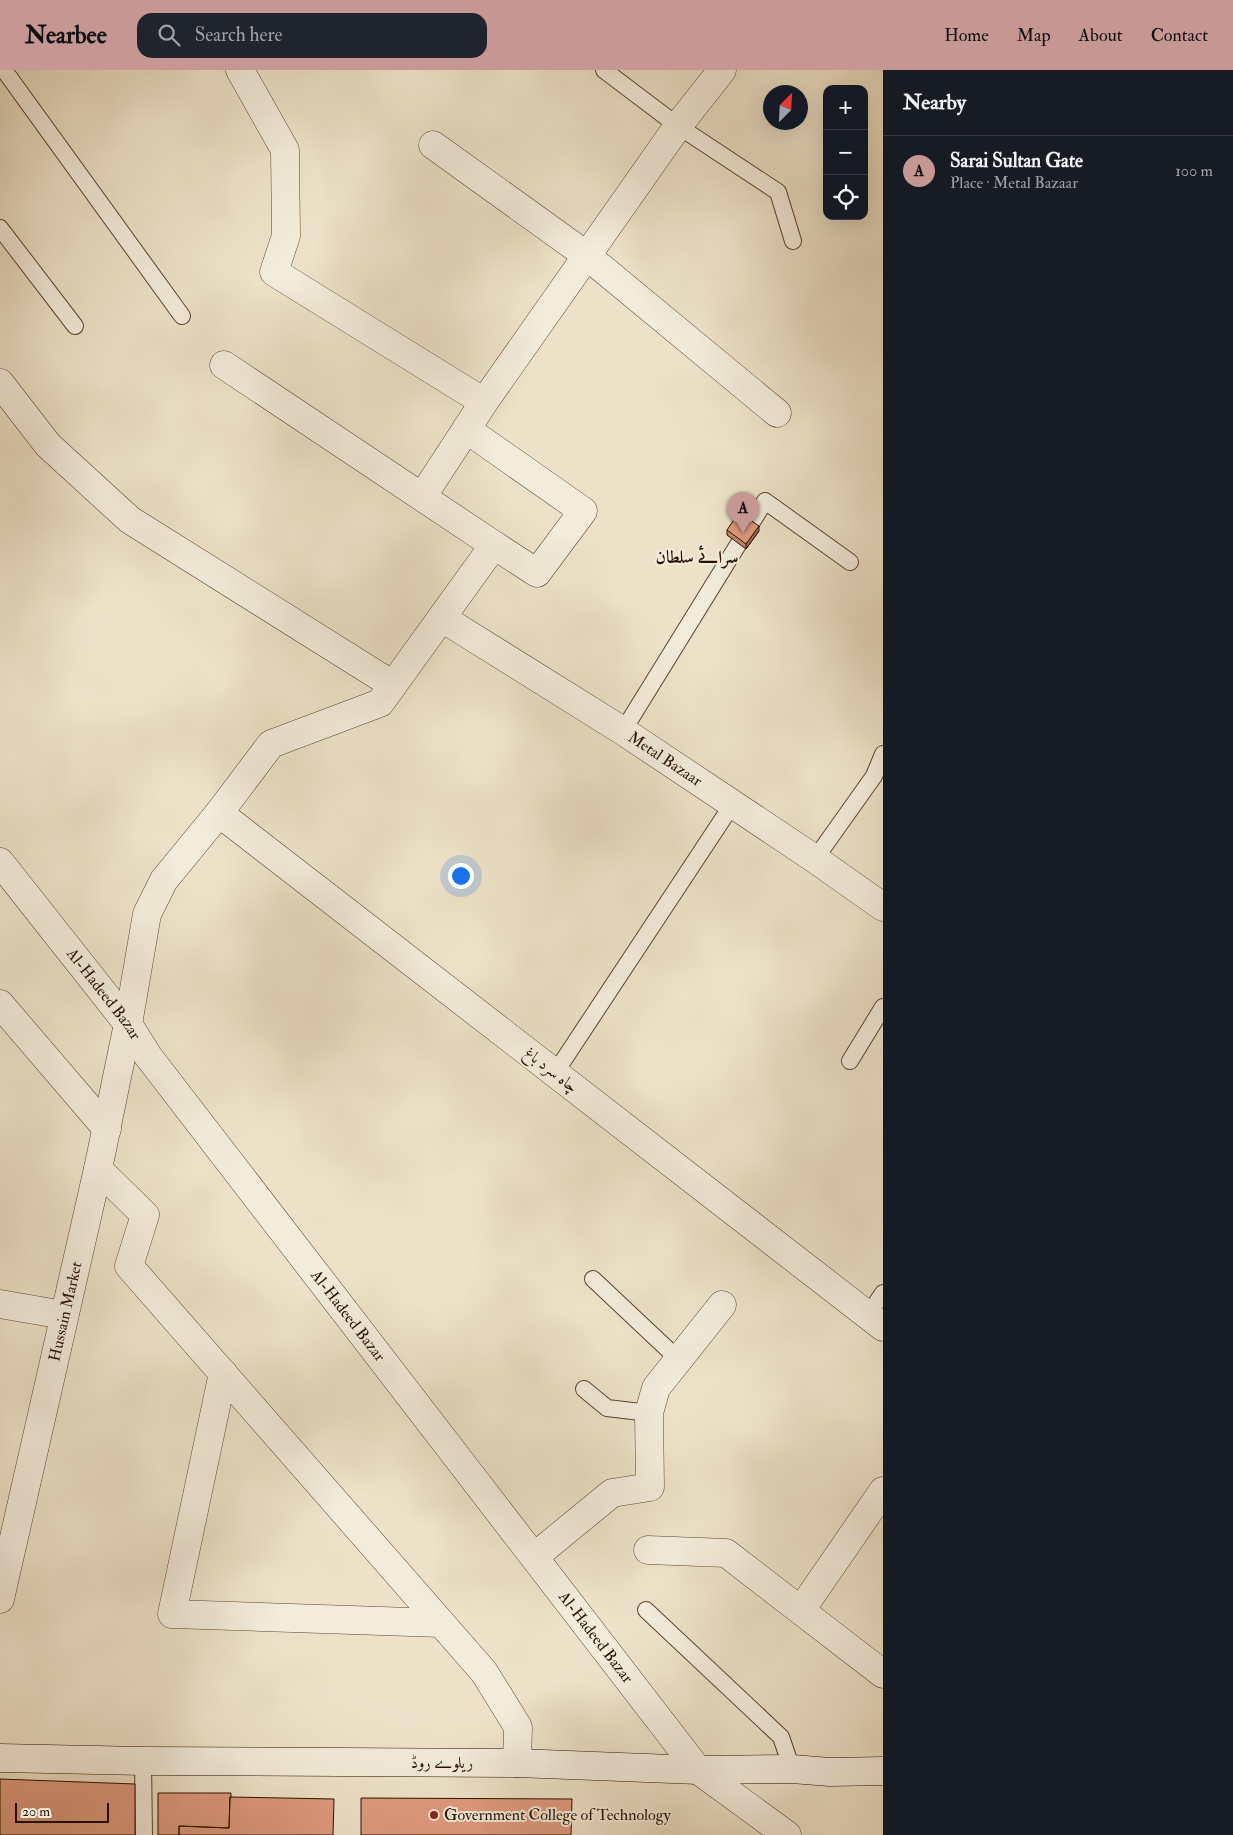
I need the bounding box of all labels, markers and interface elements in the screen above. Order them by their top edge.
search box [137,13,487,58]
text: Nearbee [25,20,107,51]
icon: search [155,21,183,49]
text: Search here [195,23,282,47]
text: Home [944,24,989,47]
text: Map [1017,24,1051,47]
text: About [1079,24,1123,47]
text: Contact [1151,24,1208,47]
north arrow [763,85,808,130]
map controls [823,85,868,220]
button: + [823,85,868,130]
text: Nearby [903,89,966,116]
button: − [823,130,868,175]
text: Sarai Sultan Gate [950,149,1083,173]
text: A [914,161,924,181]
text: 100 m [1175,161,1213,181]
text: Place · Metal Bazaar [950,173,1078,193]
button: locate [823,175,868,220]
pin: A [727,492,759,533]
district label: سرائے سلطان [656,545,738,569]
street label: Metal Bazaar [624,727,706,791]
your location [448,863,474,889]
street label: Al-Hadeed Bazar [61,943,145,1044]
street label: چاہ سرد باغ [518,1043,582,1100]
street label: Hussain Market [44,1259,87,1363]
street label: Al-Hadeed Bazar [306,1265,390,1366]
street label: Al-Hadeed Bazar [554,1587,637,1687]
street label: ریلوے روڈ [411,1753,473,1773]
scale bar [15,1800,109,1823]
text: 20 m [22,1803,50,1820]
place label: Government College of Technology [444,1805,672,1825]
marker: Government College of Technology [428,1809,440,1821]

